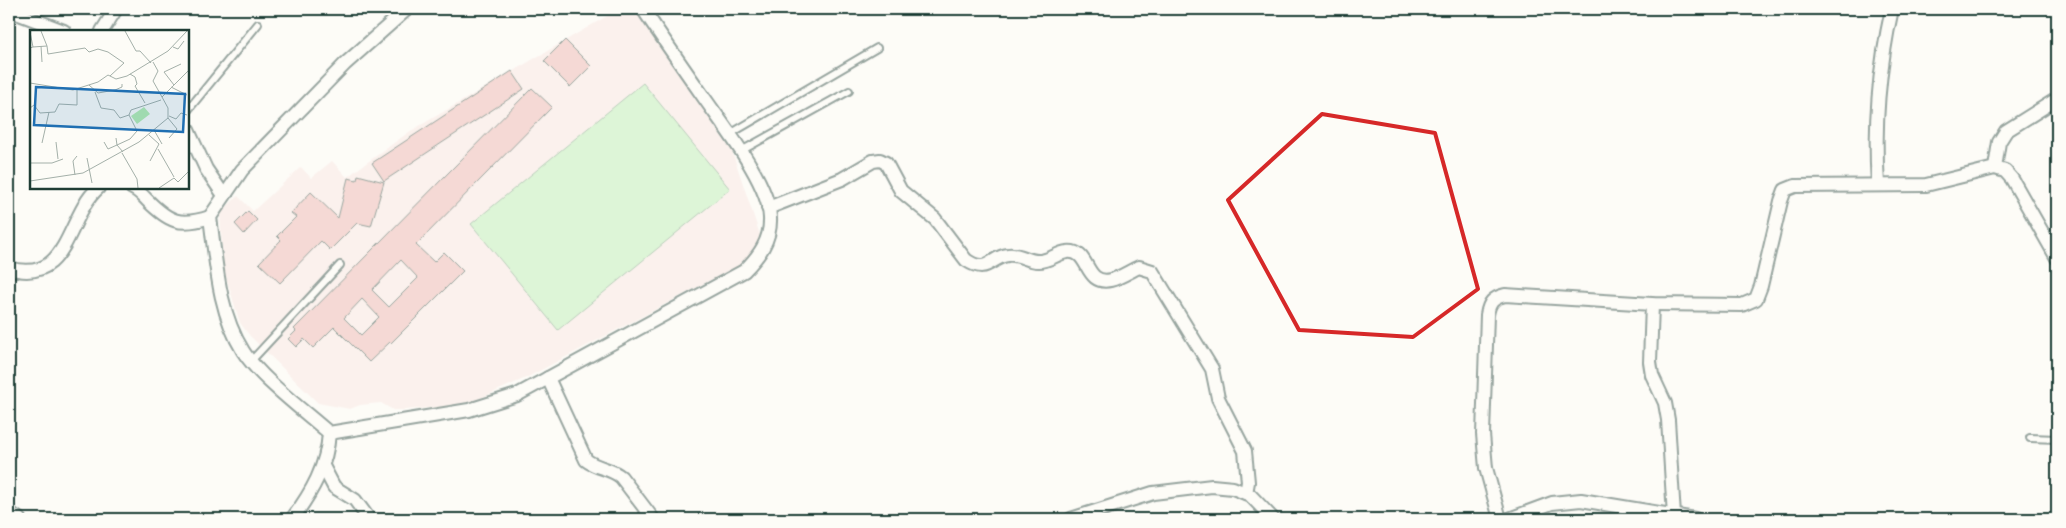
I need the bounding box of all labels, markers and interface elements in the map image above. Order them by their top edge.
inset map [30,30,189,189]

